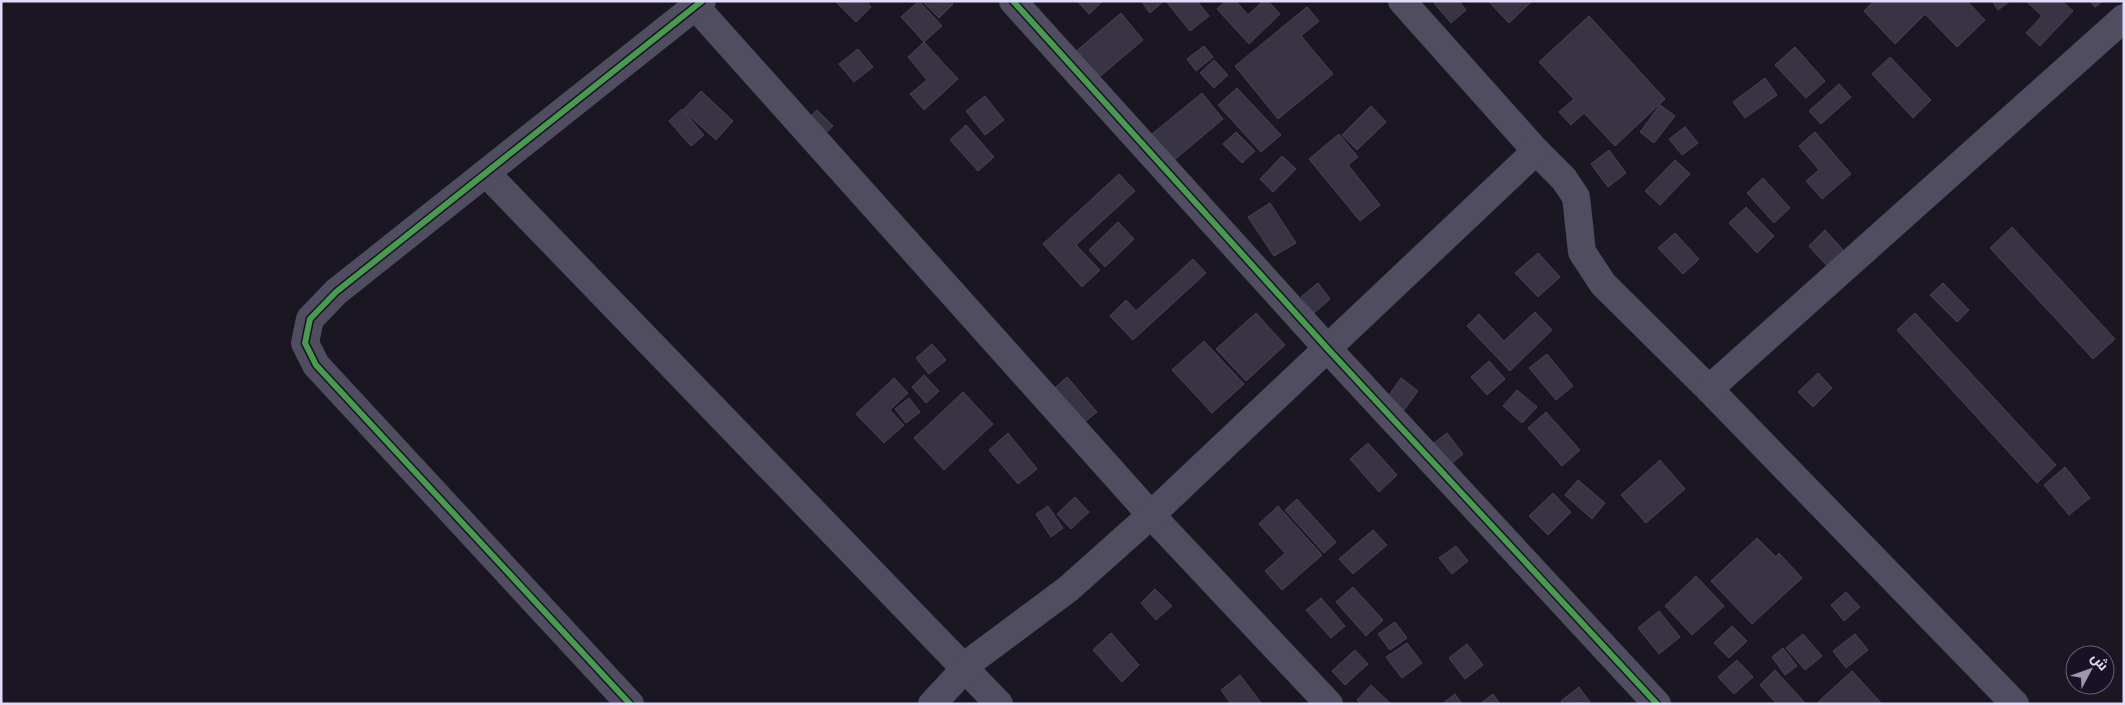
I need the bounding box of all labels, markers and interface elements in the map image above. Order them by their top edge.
north arrow [2065,645,2115,695]
text: ش [2087,649,2113,674]

